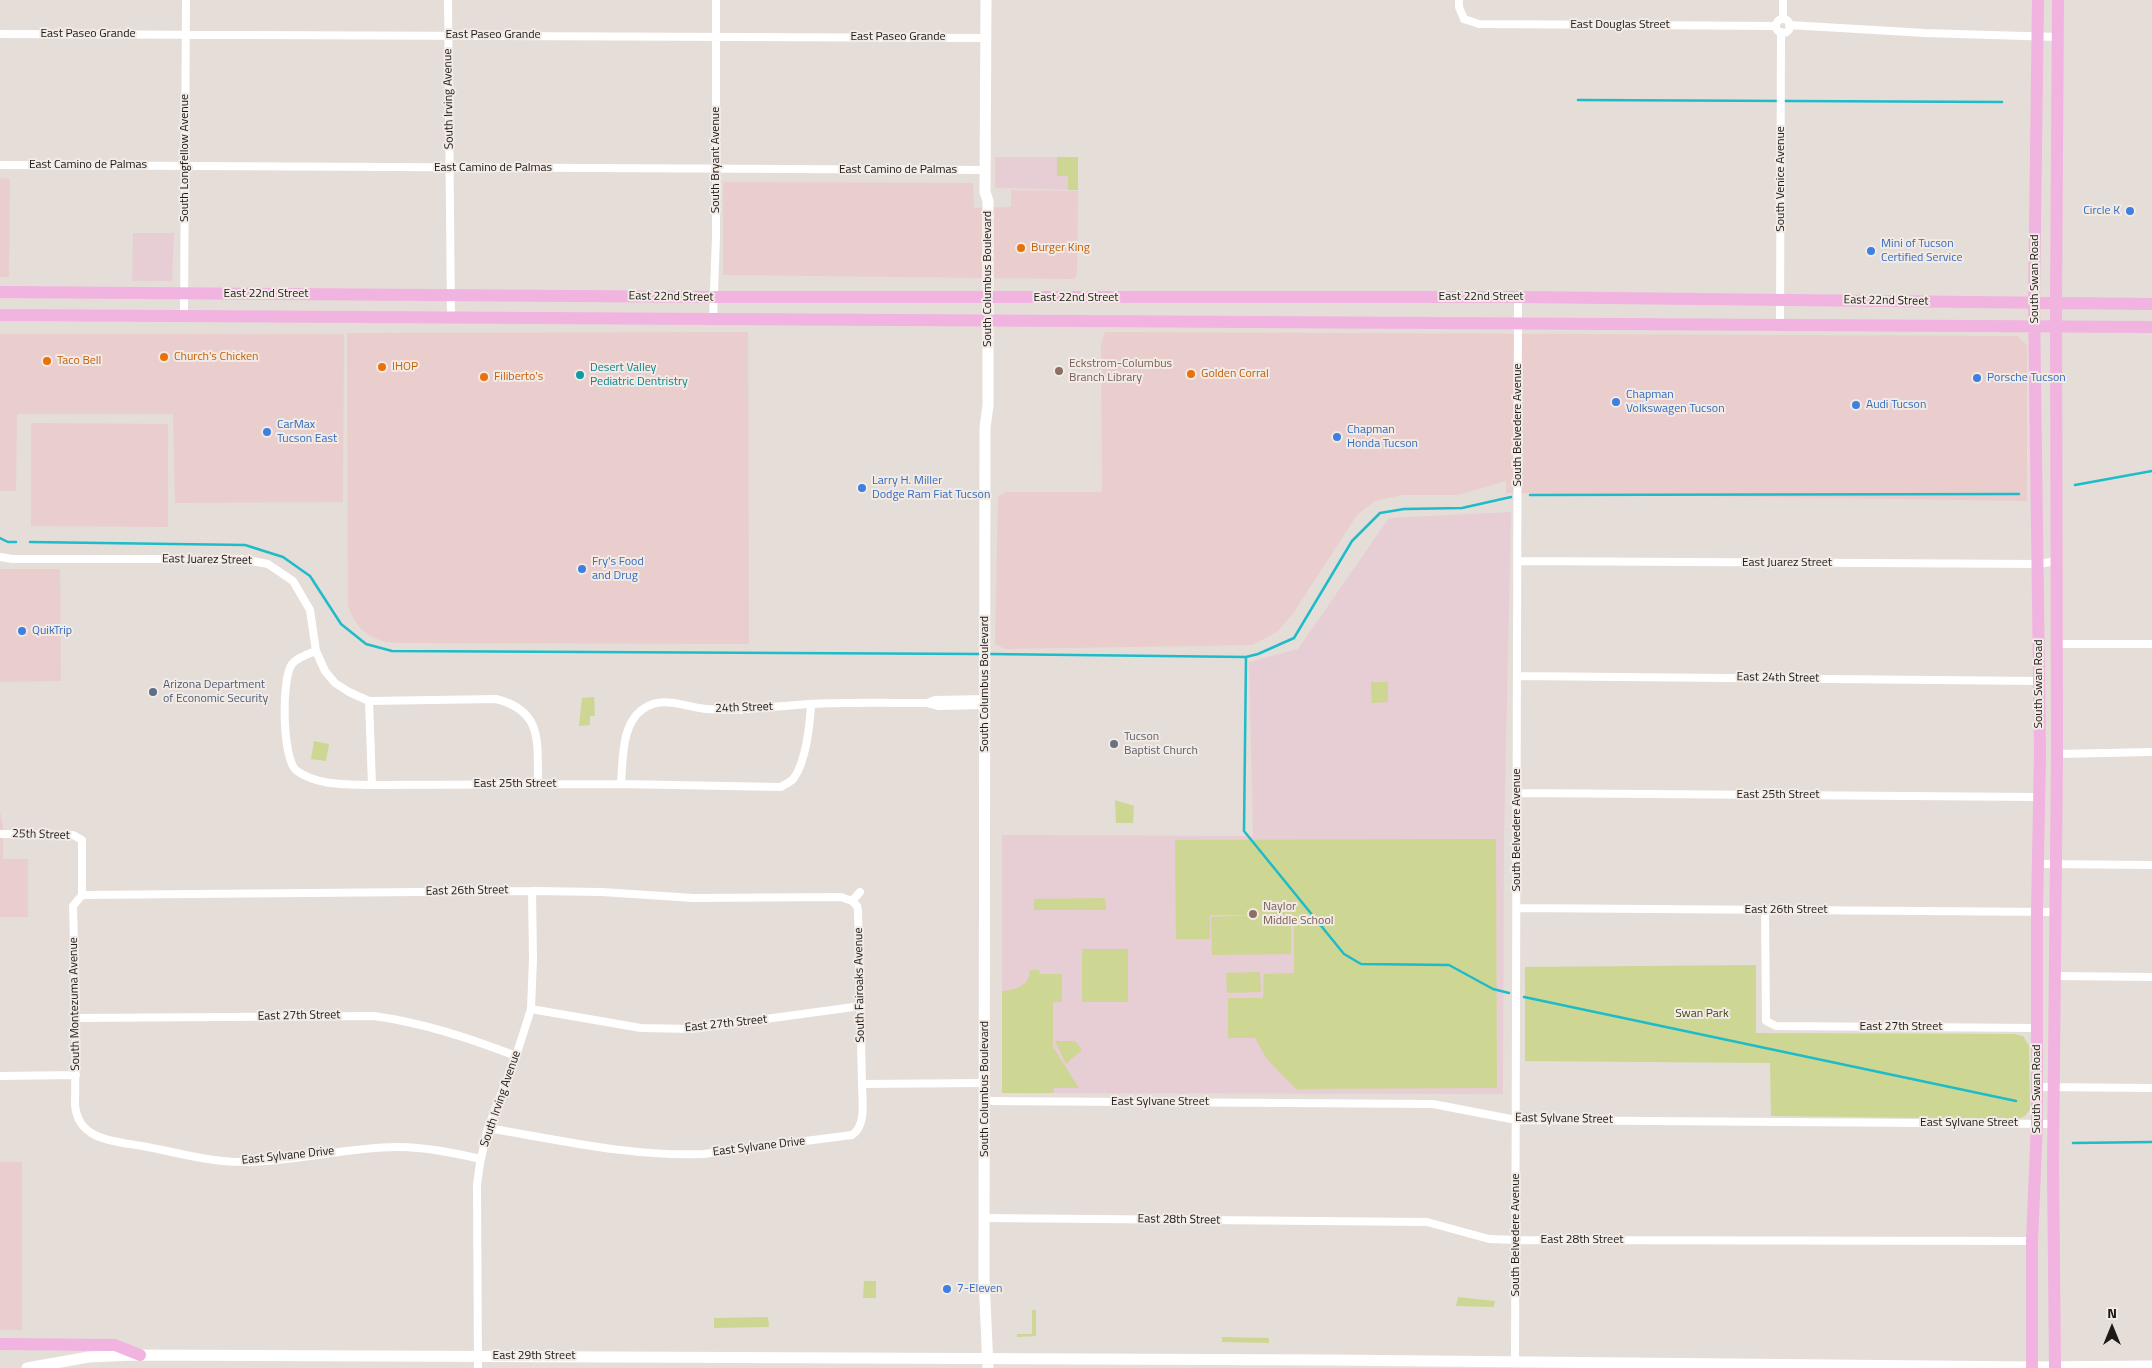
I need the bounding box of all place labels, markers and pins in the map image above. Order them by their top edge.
place label: Circle K [2083,204,2120,218]
marker: Circle K [2124,205,2136,217]
place label: Mini of Tucson Certified Service [1881,237,1962,265]
place label: Burger King [1031,241,1090,255]
marker: Burger King [1015,242,1027,254]
marker: Mini of Tucson Certified Service [1865,245,1877,257]
place label: Church's Chicken [174,350,258,364]
marker: Church's Chicken [158,351,170,363]
place label: Taco Bell [57,354,101,368]
marker: Taco Bell [41,355,53,367]
place label: Eckstrom-Columbus Branch Library [1069,357,1172,385]
place label: IHOP [392,360,418,374]
marker: IHOP [376,361,388,373]
place label: Desert Valley Pediatric Dentristry [590,361,688,389]
marker: Eckstrom-Columbus Branch Library [1053,365,1065,377]
place label: Golden Corral [1201,367,1269,381]
marker: Golden Corral [1185,368,1197,380]
marker: Desert Valley Pediatric Dentristry [574,369,586,381]
place label: Filiberto's [494,370,543,384]
marker: Filiberto's [478,371,490,383]
place label: Porsche Tucson [1987,371,2066,385]
marker: Porsche Tucson [1971,372,1983,384]
place label: Chapman Volkswagen Tucson [1626,388,1725,416]
marker: Chapman Volkswagen Tucson [1610,396,1622,408]
place label: Audi Tucson [1866,398,1926,412]
marker: Audi Tucson [1850,399,1862,411]
place label: CarMax Tucson East [277,418,337,446]
place label: Chapman Honda Tucson [1347,423,1418,451]
marker: CarMax Tucson East [261,426,273,438]
marker: Chapman Honda Tucson [1331,431,1343,443]
place label: Larry H. Miller Dodge Ram Fiat Tucson [872,474,990,502]
marker: Larry H. Miller Dodge Ram Fiat Tucson [856,482,868,494]
place label: Fry's Food and Drug [592,555,644,583]
marker: Fry's Food and Drug [576,563,588,575]
place label: QuikTrip [32,624,72,638]
marker: QuikTrip [16,625,28,637]
place label: Arizona Department of Economic Security [163,678,268,706]
marker: Arizona Department of Economic Security [147,686,159,698]
place label: Tucson Baptist Church [1124,730,1198,758]
marker: Tucson Baptist Church [1108,738,1120,750]
place label: Naylor Middle School [1263,900,1333,928]
marker: Naylor Middle School [1247,908,1259,920]
place label: 7-Eleven [957,1282,1003,1296]
marker: 7-Eleven [941,1283,953,1295]

